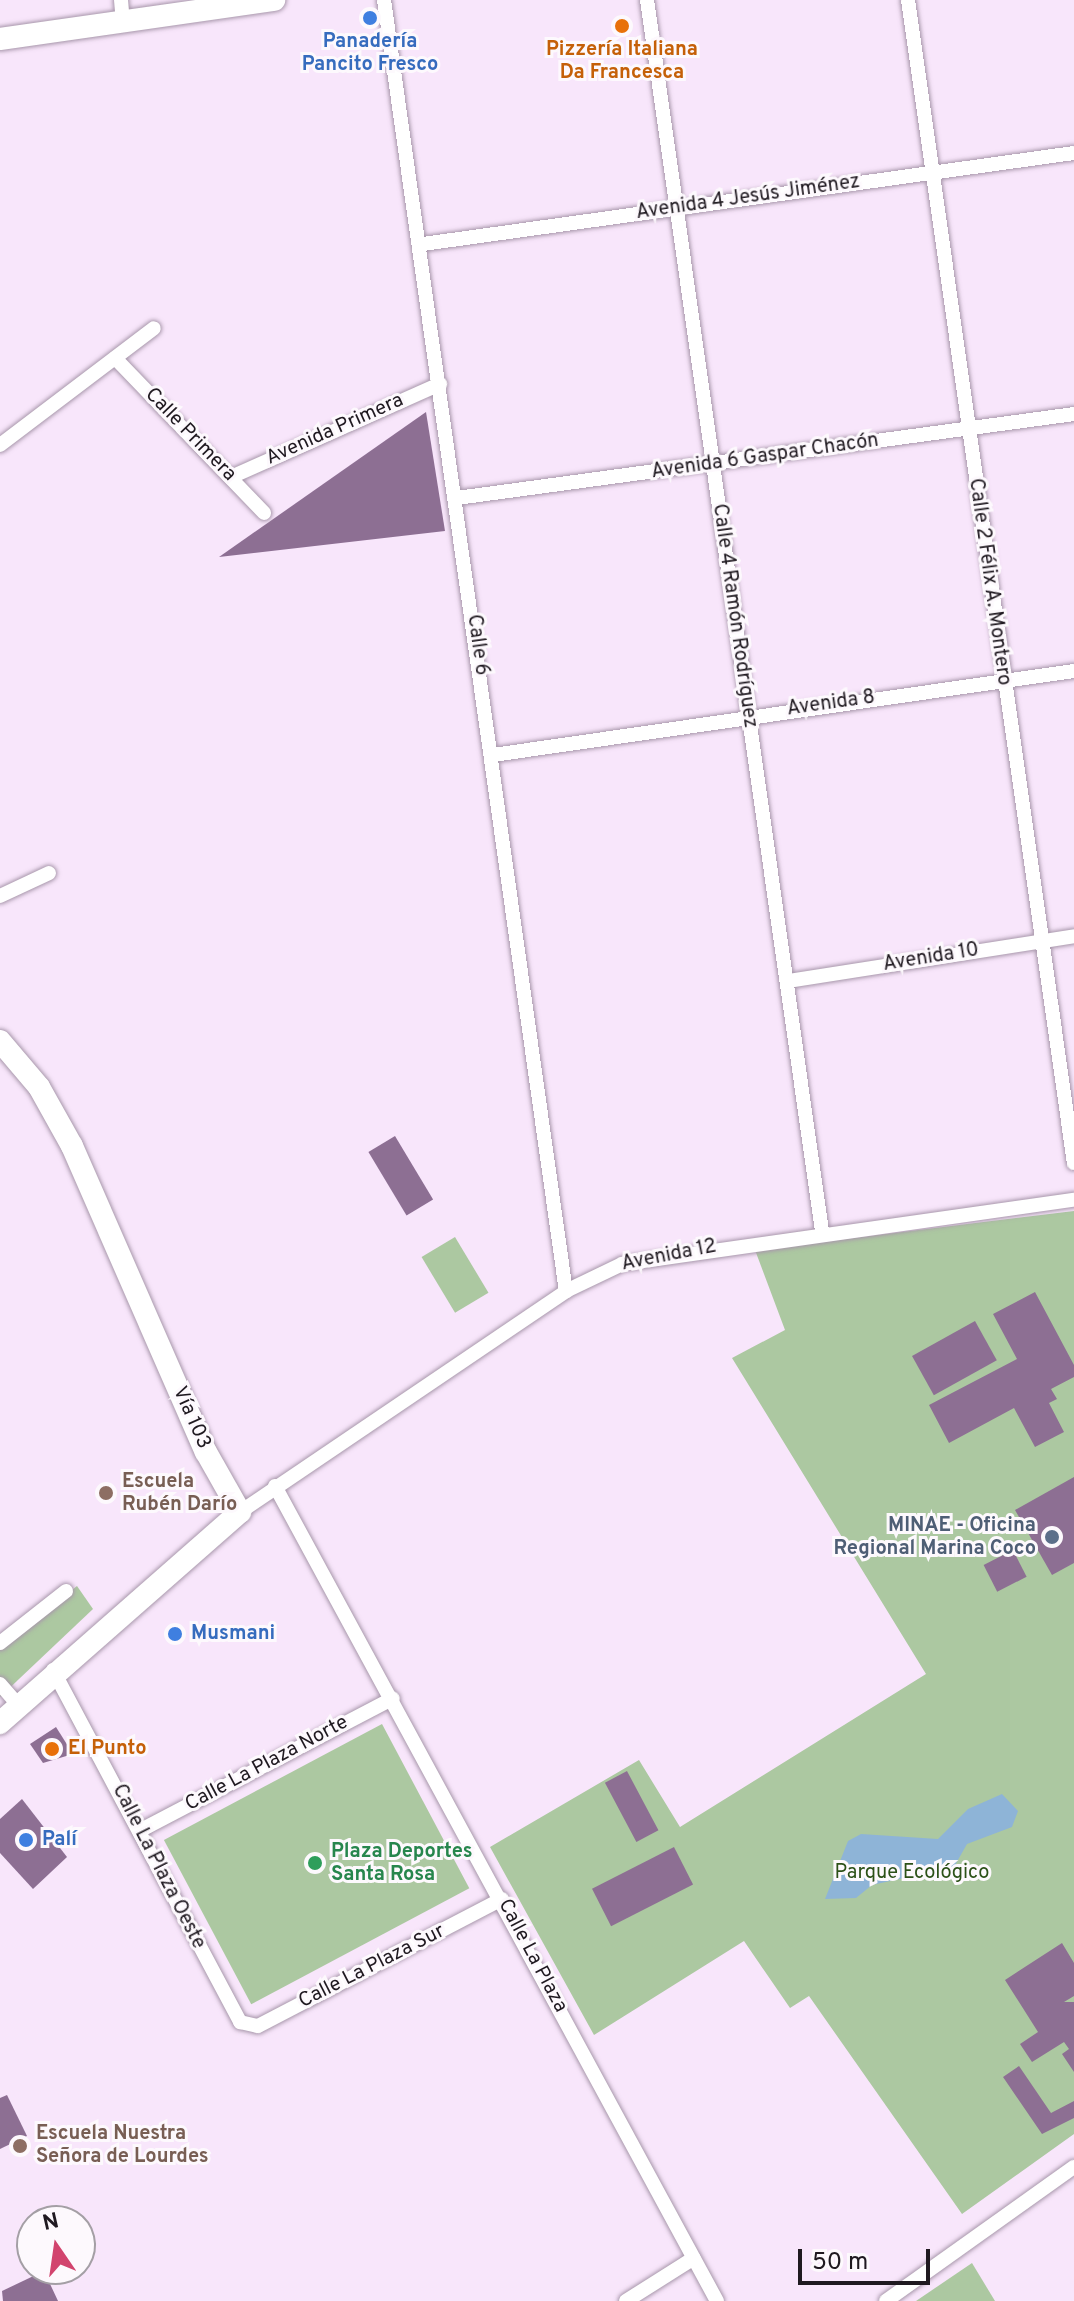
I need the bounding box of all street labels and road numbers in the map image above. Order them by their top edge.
street label: Avenida 4 Jesús Jiménez [635,170,861,226]
street label: Calle Primera [139,383,241,487]
street label: Avenida Primera [263,389,407,471]
street label: Avenida 6 Gaspar Chacón [650,429,880,485]
street label: Calle 2 Félix A. Montero [963,476,1015,688]
street label: Calle 4 Ramón Rodríguez [706,502,762,730]
street label: Calle 6 [461,613,493,677]
street label: Avenida 8 [785,686,877,722]
street label: Avenida 10 [881,939,981,977]
street label: Avenida 12 [620,1235,718,1277]
street label: Vía 103 [167,1383,215,1453]
street label: Calle La Plaza Norte [181,1711,353,1817]
street label: Calle La Plaza Oeste [106,1781,210,1953]
street label: Calle La Plaza [492,1895,572,2017]
street label: Calle La Plaza Sur [295,1920,449,2014]

